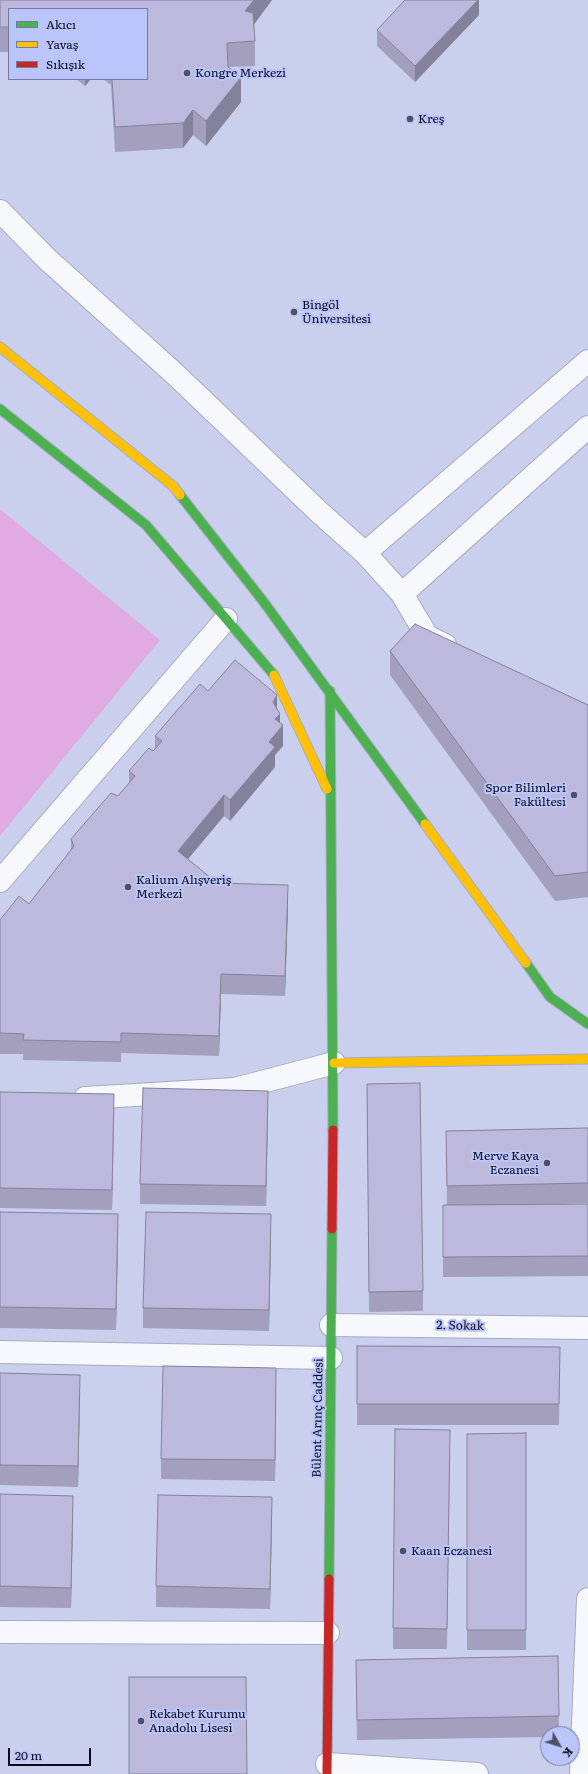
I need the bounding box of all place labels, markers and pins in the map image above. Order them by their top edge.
place label: Kongre Merkezi [195,66,286,80]
marker: Kongre Merkezi [182,68,192,78]
place label: Kreş [418,112,444,126]
marker: Kreş [405,114,415,124]
place label: Bingöl Üniversitesi [302,298,371,326]
marker: Bingöl Üniversitesi [289,307,299,317]
place label: Spor Bilimleri Fakültesi [485,781,566,809]
marker: Spor Bilimleri Fakültesi [569,790,579,800]
place label: Kalium Alışveriş Merkezi [136,873,231,901]
marker: Kalium Alışveriş Merkezi [123,882,133,892]
place label: Merve Kaya Eczanesi [472,1149,539,1177]
marker: Merve Kaya Eczanesi [542,1158,552,1168]
place label: Kaan Eczanesi [411,1544,492,1558]
marker: Kaan Eczanesi [398,1546,408,1556]
place label: Rekabet Kurumu Anadolu Lisesi [149,1707,246,1735]
marker: Rekabet Kurumu Anadolu Lisesi [136,1716,146,1726]

